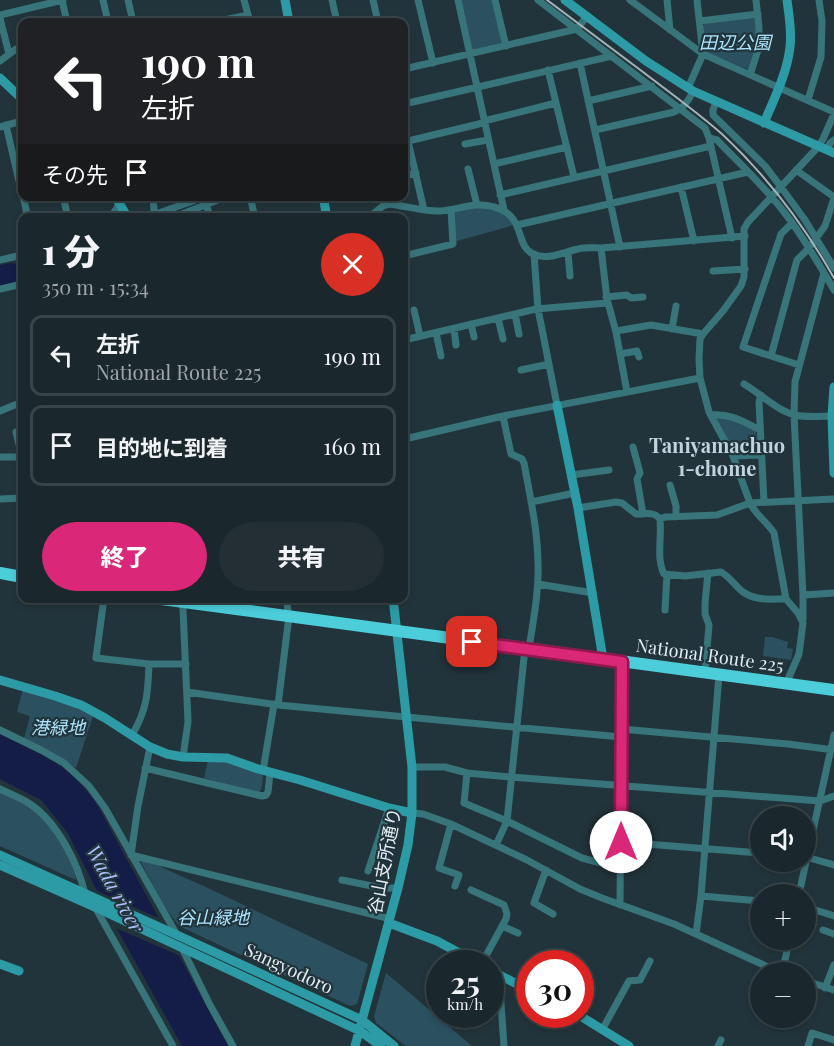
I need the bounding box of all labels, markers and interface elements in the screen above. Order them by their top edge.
park label: 田辺公園 [699,30,774,54]
text: 190 m [141,33,255,89]
icon: left [42,42,120,120]
text: 左折 [141,89,195,125]
icon: arrive [120,156,153,189]
text: その先 [42,159,108,189]
text: 1 分 [42,226,100,274]
button: close [321,233,384,296]
text: 350 m · 15:34 [42,273,149,300]
text: 左折 [96,328,140,358]
icon: left [45,339,78,372]
text: 190 m [323,341,381,371]
text: National Route 225 [96,358,261,385]
icon: arrive [45,429,78,462]
text: 160 m [323,431,381,461]
district label: Taniyamachuo 1-chome [649,431,785,481]
text: 目的地に到着 [96,432,228,462]
button: 終了 [42,522,207,591]
button: 共有 [219,522,384,591]
pin [446,616,497,667]
icon: arrive [455,625,488,658]
street label: National Route 225 [635,633,785,677]
park label: 港緑地 [31,715,87,739]
street label: 谷山支所通り [362,806,406,916]
map controls [750,806,816,1028]
button: sound [750,806,816,872]
position arrow [589,810,653,874]
water label: Wada river [81,839,152,938]
button: + [750,884,816,950]
park label: 谷山緑地 [177,905,251,929]
street label: Sangyodoro [241,937,337,999]
speed limit sign: 30 [516,950,594,1028]
text: 25 [450,962,480,1002]
button: − [750,962,816,1028]
text: km/h [447,994,483,1014]

